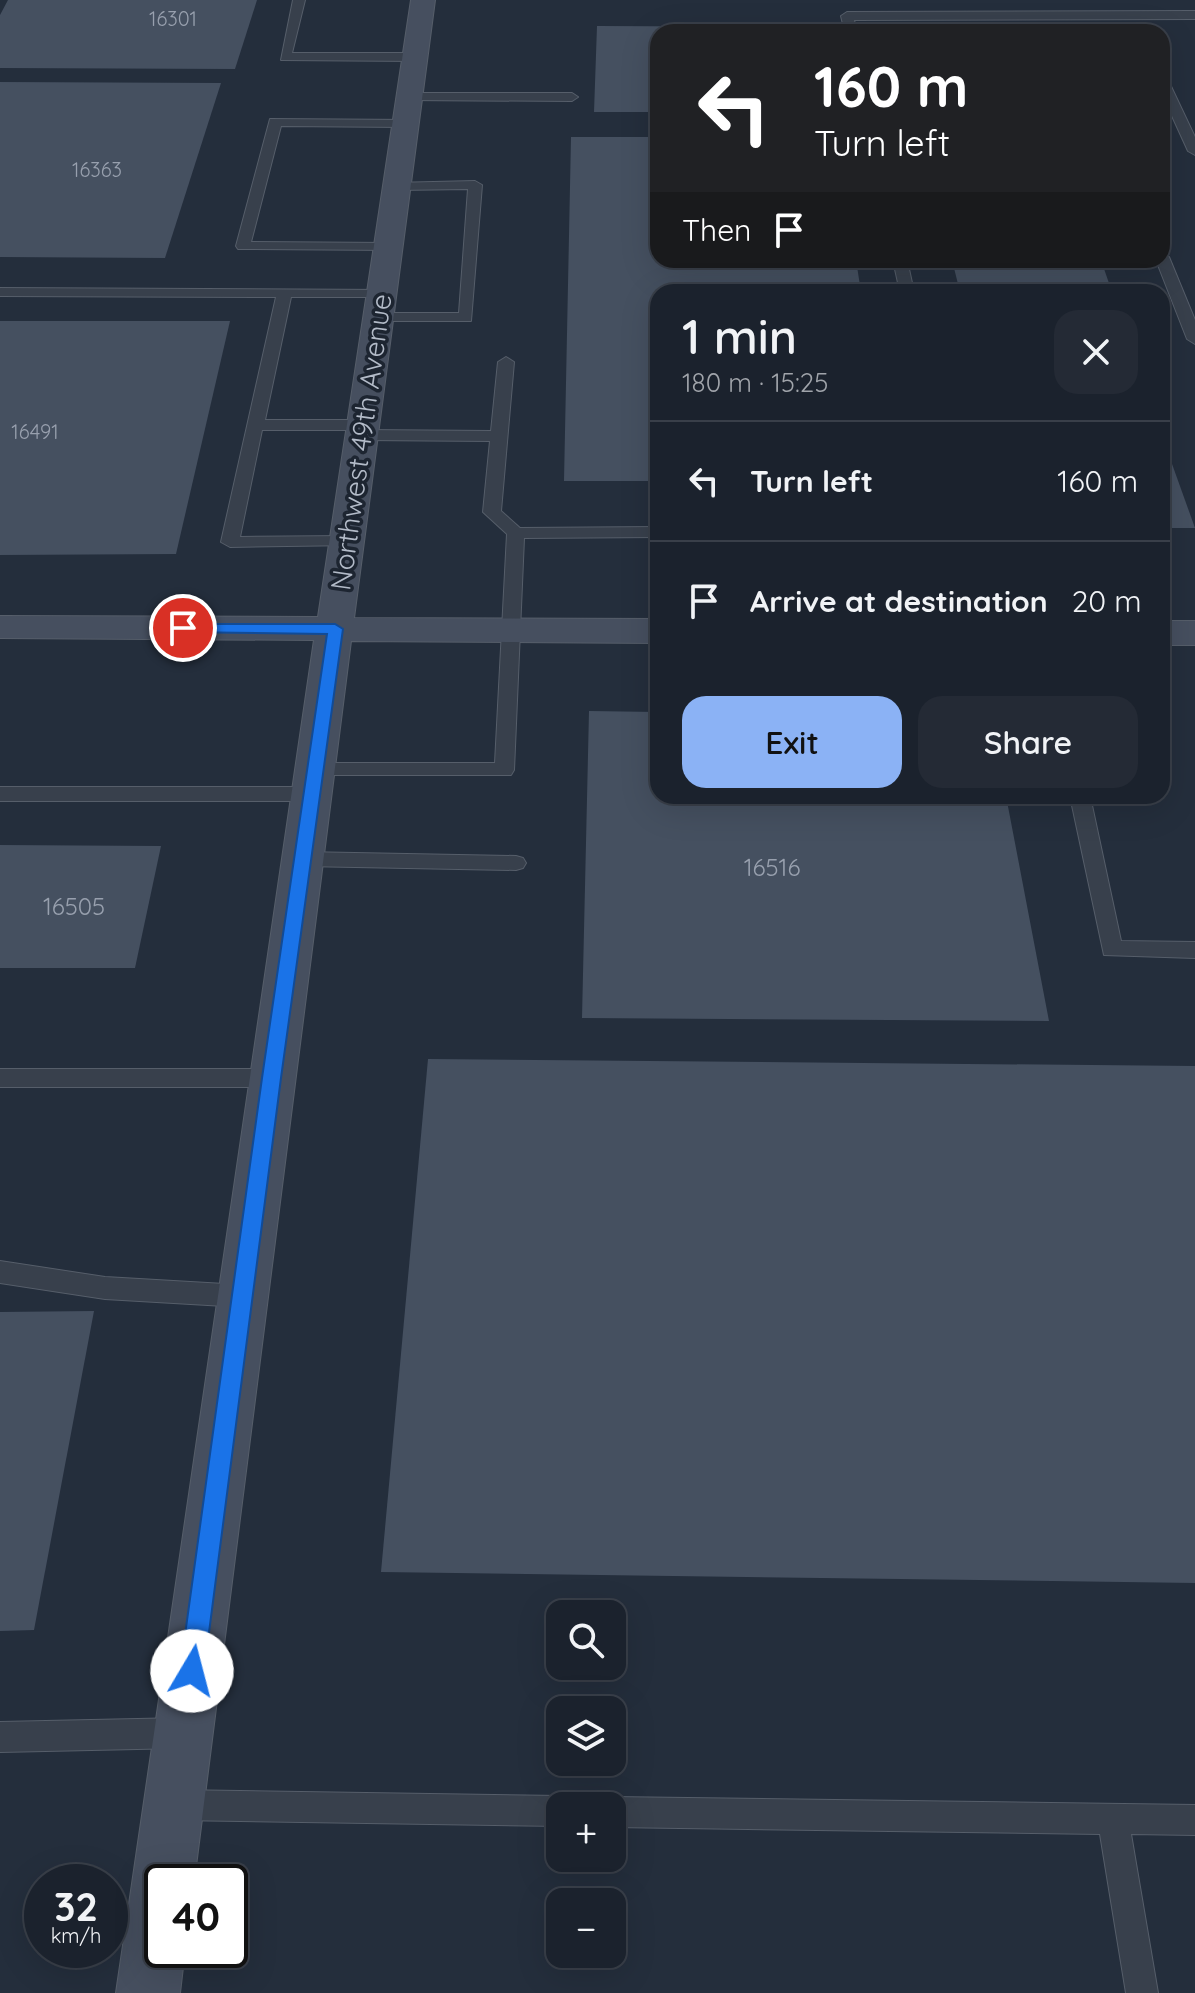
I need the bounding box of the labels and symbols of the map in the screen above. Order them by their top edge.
house number: 16301 [149,6,197,31]
house number: 16363 [72,157,122,182]
street label: Northwest 49th Avenue [322,291,399,593]
house number: 16491 [11,419,59,444]
pin [149,594,217,662]
house number: 16516 [744,852,800,882]
house number: 16505 [43,891,105,921]
position arrow [150,1629,234,1713]
speed limit sign: 40 [144,1864,248,1968]

